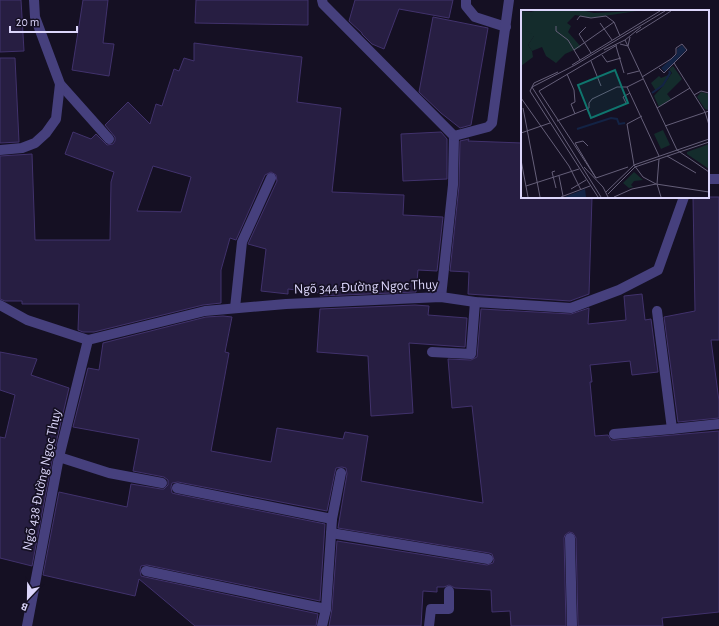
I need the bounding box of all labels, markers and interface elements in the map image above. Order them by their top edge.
scale bar [10,8,77,34]
inset map [521,10,709,198]
text: 20 m [16,16,39,28]
street label: Ngõ 344 Đường Ngọc Thụy [294,277,438,297]
street label: Ngõ 438 Đường Ngọc Thụy [20,408,64,552]
north arrow [8,578,48,618]
text: B [19,600,29,613]

